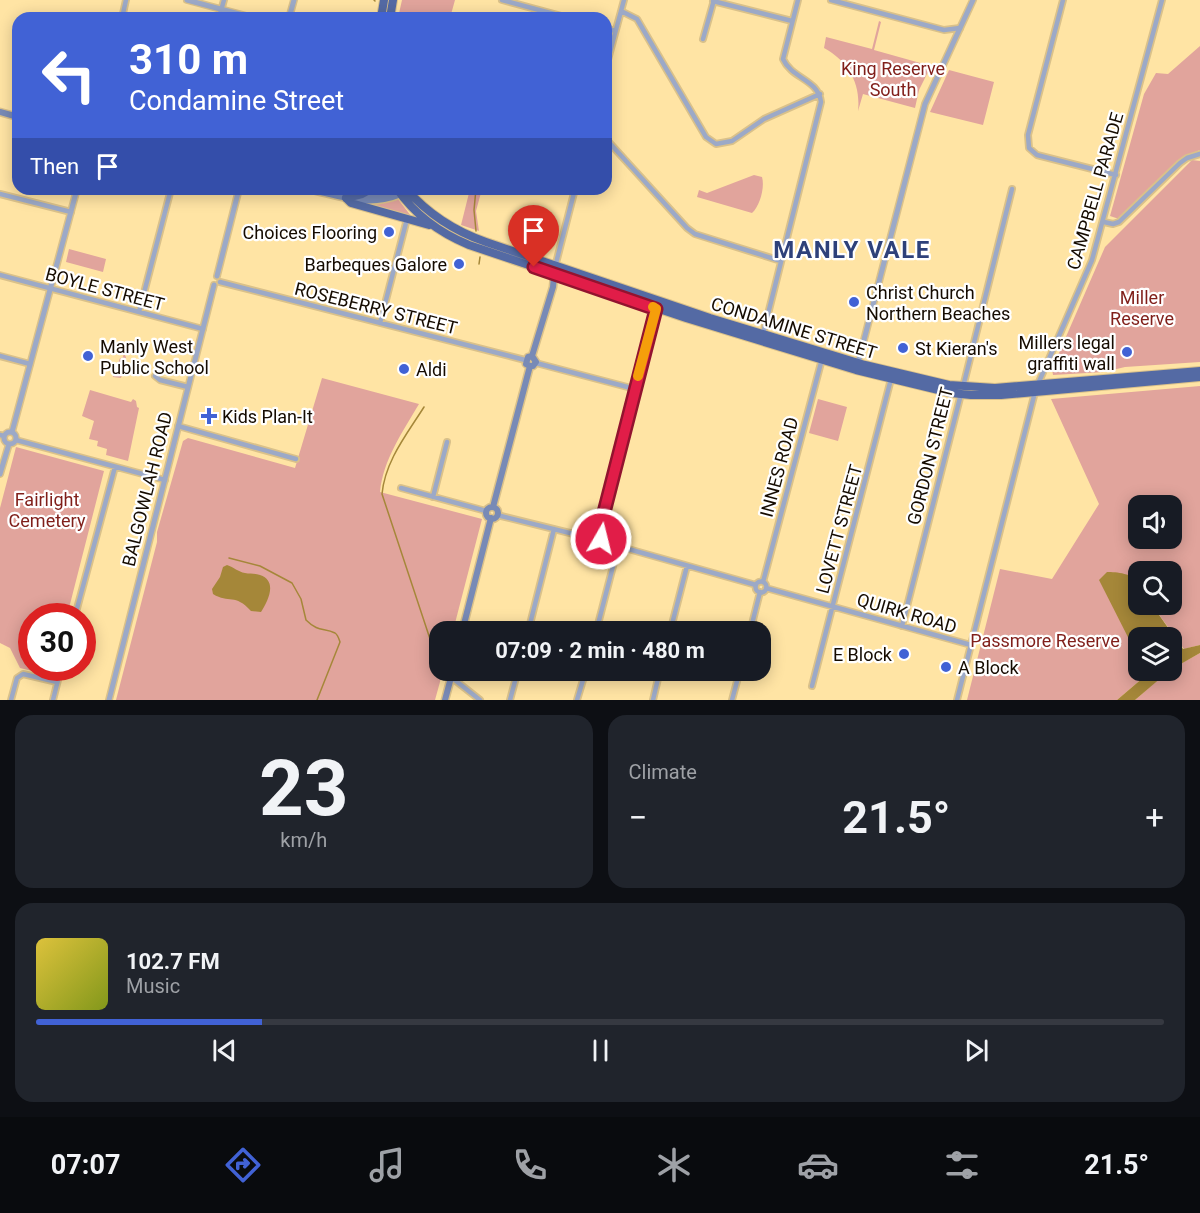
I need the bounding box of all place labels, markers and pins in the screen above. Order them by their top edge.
pin [508,205,559,267]
place label: Choices Flooring [243,222,377,243]
marker: Choices Flooring [382,225,396,239]
place label: Barbeques Galore [305,254,447,275]
marker: Barbeques Galore [452,257,466,271]
place label: Christ Church Northern Beaches [866,282,1010,324]
marker: Christ Church Northern Beaches [847,295,861,309]
place label: Millers legal graffiti wall [1019,332,1115,374]
place label: Manly West Public School [100,336,209,378]
place label: St Kieran's [915,338,998,359]
marker: St Kieran's [896,341,910,355]
marker: Millers legal graffiti wall [1120,345,1134,359]
marker: Manly West Public School [81,349,95,363]
place label: Aldi [416,359,447,380]
marker: Aldi [397,362,411,376]
place label: Kids Plan-It [222,406,313,427]
marker: Kids Plan-It [200,407,218,425]
place label: E Block [833,644,893,665]
marker: E Block [897,647,911,661]
place label: A Block [958,657,1019,678]
marker: A Block [939,660,953,674]

